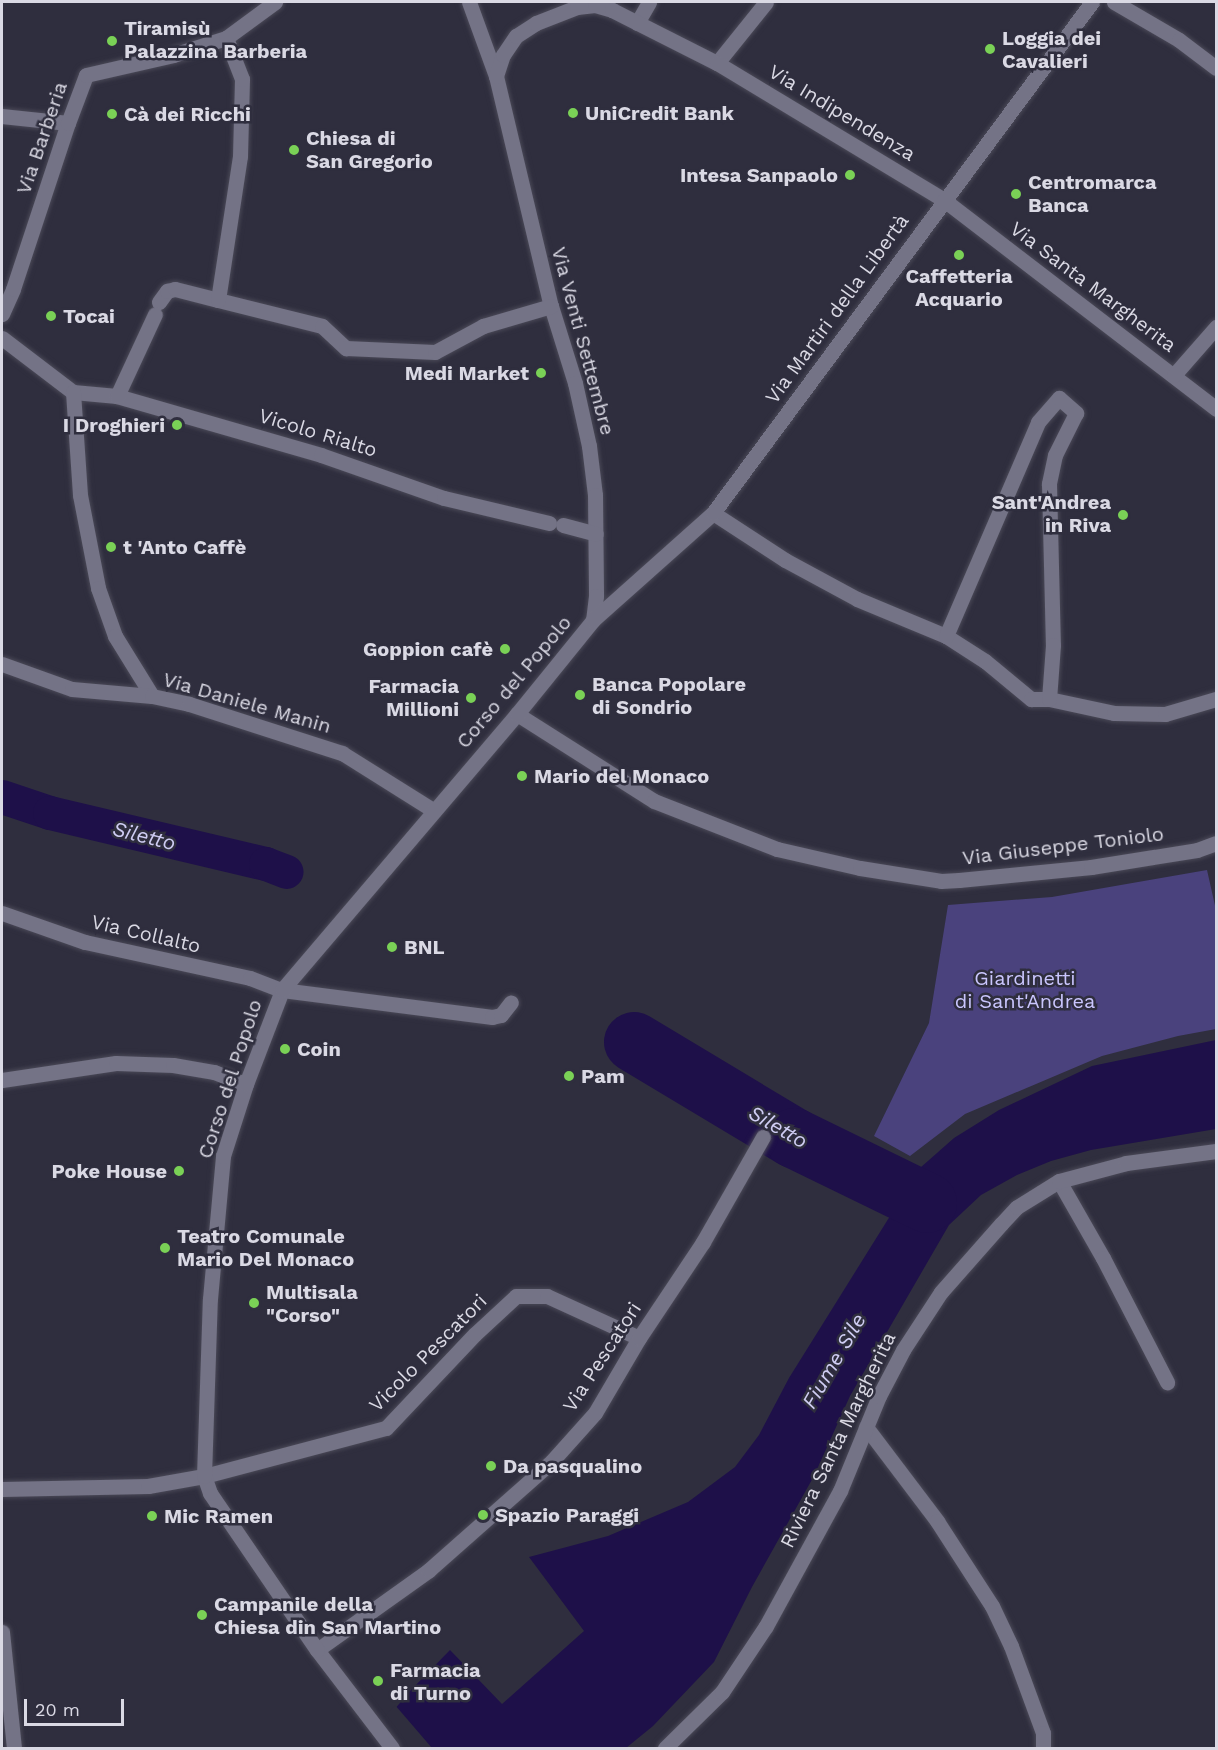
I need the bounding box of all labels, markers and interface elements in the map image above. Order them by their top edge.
place label: Tiramisù Palazzina Barberia [124,17,307,64]
place label: Loggia dei Cavalieri [1002,26,1101,73]
marker: Tiramisù Palazzina Barberia [105,34,119,48]
marker: Loggia dei Cavalieri [983,42,997,56]
street label: Via Indipendenza [764,60,920,166]
street label: Via Barberia [11,78,73,198]
place label: UniCredit Bank [585,101,734,125]
place label: Cà dei Ricchi [124,102,251,126]
marker: UniCredit Bank [566,106,580,120]
marker: Cà dei Ricchi [105,107,119,121]
place label: Chiesa di San Gregorio [306,126,433,173]
marker: Chiesa di San Gregorio [287,143,301,157]
place label: Intesa Sanpaolo [680,163,838,187]
marker: Intesa Sanpaolo [843,168,857,182]
place label: Centromarca Banca [1028,170,1157,217]
marker: Centromarca Banca [1009,187,1023,201]
street label: Via Martiri della Libertà [760,209,914,409]
street label: Via Santa Margherita [1005,216,1181,358]
street label: Via Venti Settembre [546,244,620,438]
marker: Caffetteria Acquario [952,248,966,262]
place label: Caffetteria Acquario [905,264,1013,311]
place label: Tocai [63,304,115,328]
marker: Tocai [44,309,58,323]
place label: Medi Market [405,361,529,385]
marker: Medi Market [534,366,548,380]
street label: Vicolo Rialto [256,404,380,462]
place label: I Droghieri [63,413,165,437]
marker: I Droghieri [170,418,184,432]
place label: Sant'Andrea in Riva [992,491,1111,538]
marker: Sant'Andrea in Riva [1116,508,1130,522]
place label: t 'Anto Caffè [123,535,246,559]
marker: t 'Anto Caffè [104,540,118,554]
street label: Corso del Popolo [451,611,577,753]
place label: Goppion cafè [363,637,493,661]
marker: Goppion cafè [498,642,512,656]
street label: Via Daniele Manin [160,667,334,739]
place label: Banca Popolare di Sondrio [592,672,746,719]
place label: Farmacia Millioni [368,674,459,721]
marker: Banca Popolare di Sondrio [573,688,587,702]
marker: Farmacia Millioni [464,691,478,705]
place label: Mario del Monaco [534,764,710,788]
marker: Mario del Monaco [515,769,529,783]
water label: Siletto [110,816,178,856]
street label: Via Giuseppe Toniolo [960,822,1166,870]
street label: Via Collalto [89,910,203,958]
place label: BNL [404,935,445,959]
marker: BNL [385,940,399,954]
park label: Giardinetti di Sant'Andrea [955,967,1095,1014]
street label: Corso del Popolo [193,996,267,1162]
place label: Coin [297,1037,341,1061]
marker: Coin [278,1042,292,1056]
place label: Pam [581,1064,625,1088]
marker: Pam [562,1069,576,1083]
water label: Siletto [744,1100,812,1154]
place label: Poke House [51,1159,167,1183]
marker: Poke House [172,1164,186,1178]
place label: Teatro Comunale Mario Del Monaco [177,1224,354,1271]
marker: Teatro Comunale Mario Del Monaco [158,1241,172,1255]
place label: Multisala "Corso" [266,1280,358,1327]
street label: Vicolo Pescatori [364,1289,492,1417]
marker: Multisala "Corso" [247,1296,261,1310]
street label: Via Pescatori [557,1297,647,1417]
water label: Fiume Sile [797,1309,871,1413]
street label: Riviera Santa Margherita [775,1328,901,1552]
place label: Da pasqualino [503,1454,642,1478]
marker: Da pasqualino [484,1459,498,1473]
place label: Spazio Paraggi [495,1503,639,1527]
place label: Mic Ramen [164,1504,273,1528]
marker: Spazio Paraggi [476,1508,490,1522]
marker: Mic Ramen [145,1509,159,1523]
place label: Campanile della Chiesa din San Martino [214,1592,441,1639]
marker: Campanile della Chiesa din San Martino [195,1608,209,1622]
place label: Farmacia di Turno [390,1658,481,1705]
marker: Farmacia di Turno [371,1674,385,1688]
scale bar [27,1687,128,1725]
text: 20 m [35,1699,80,1720]

